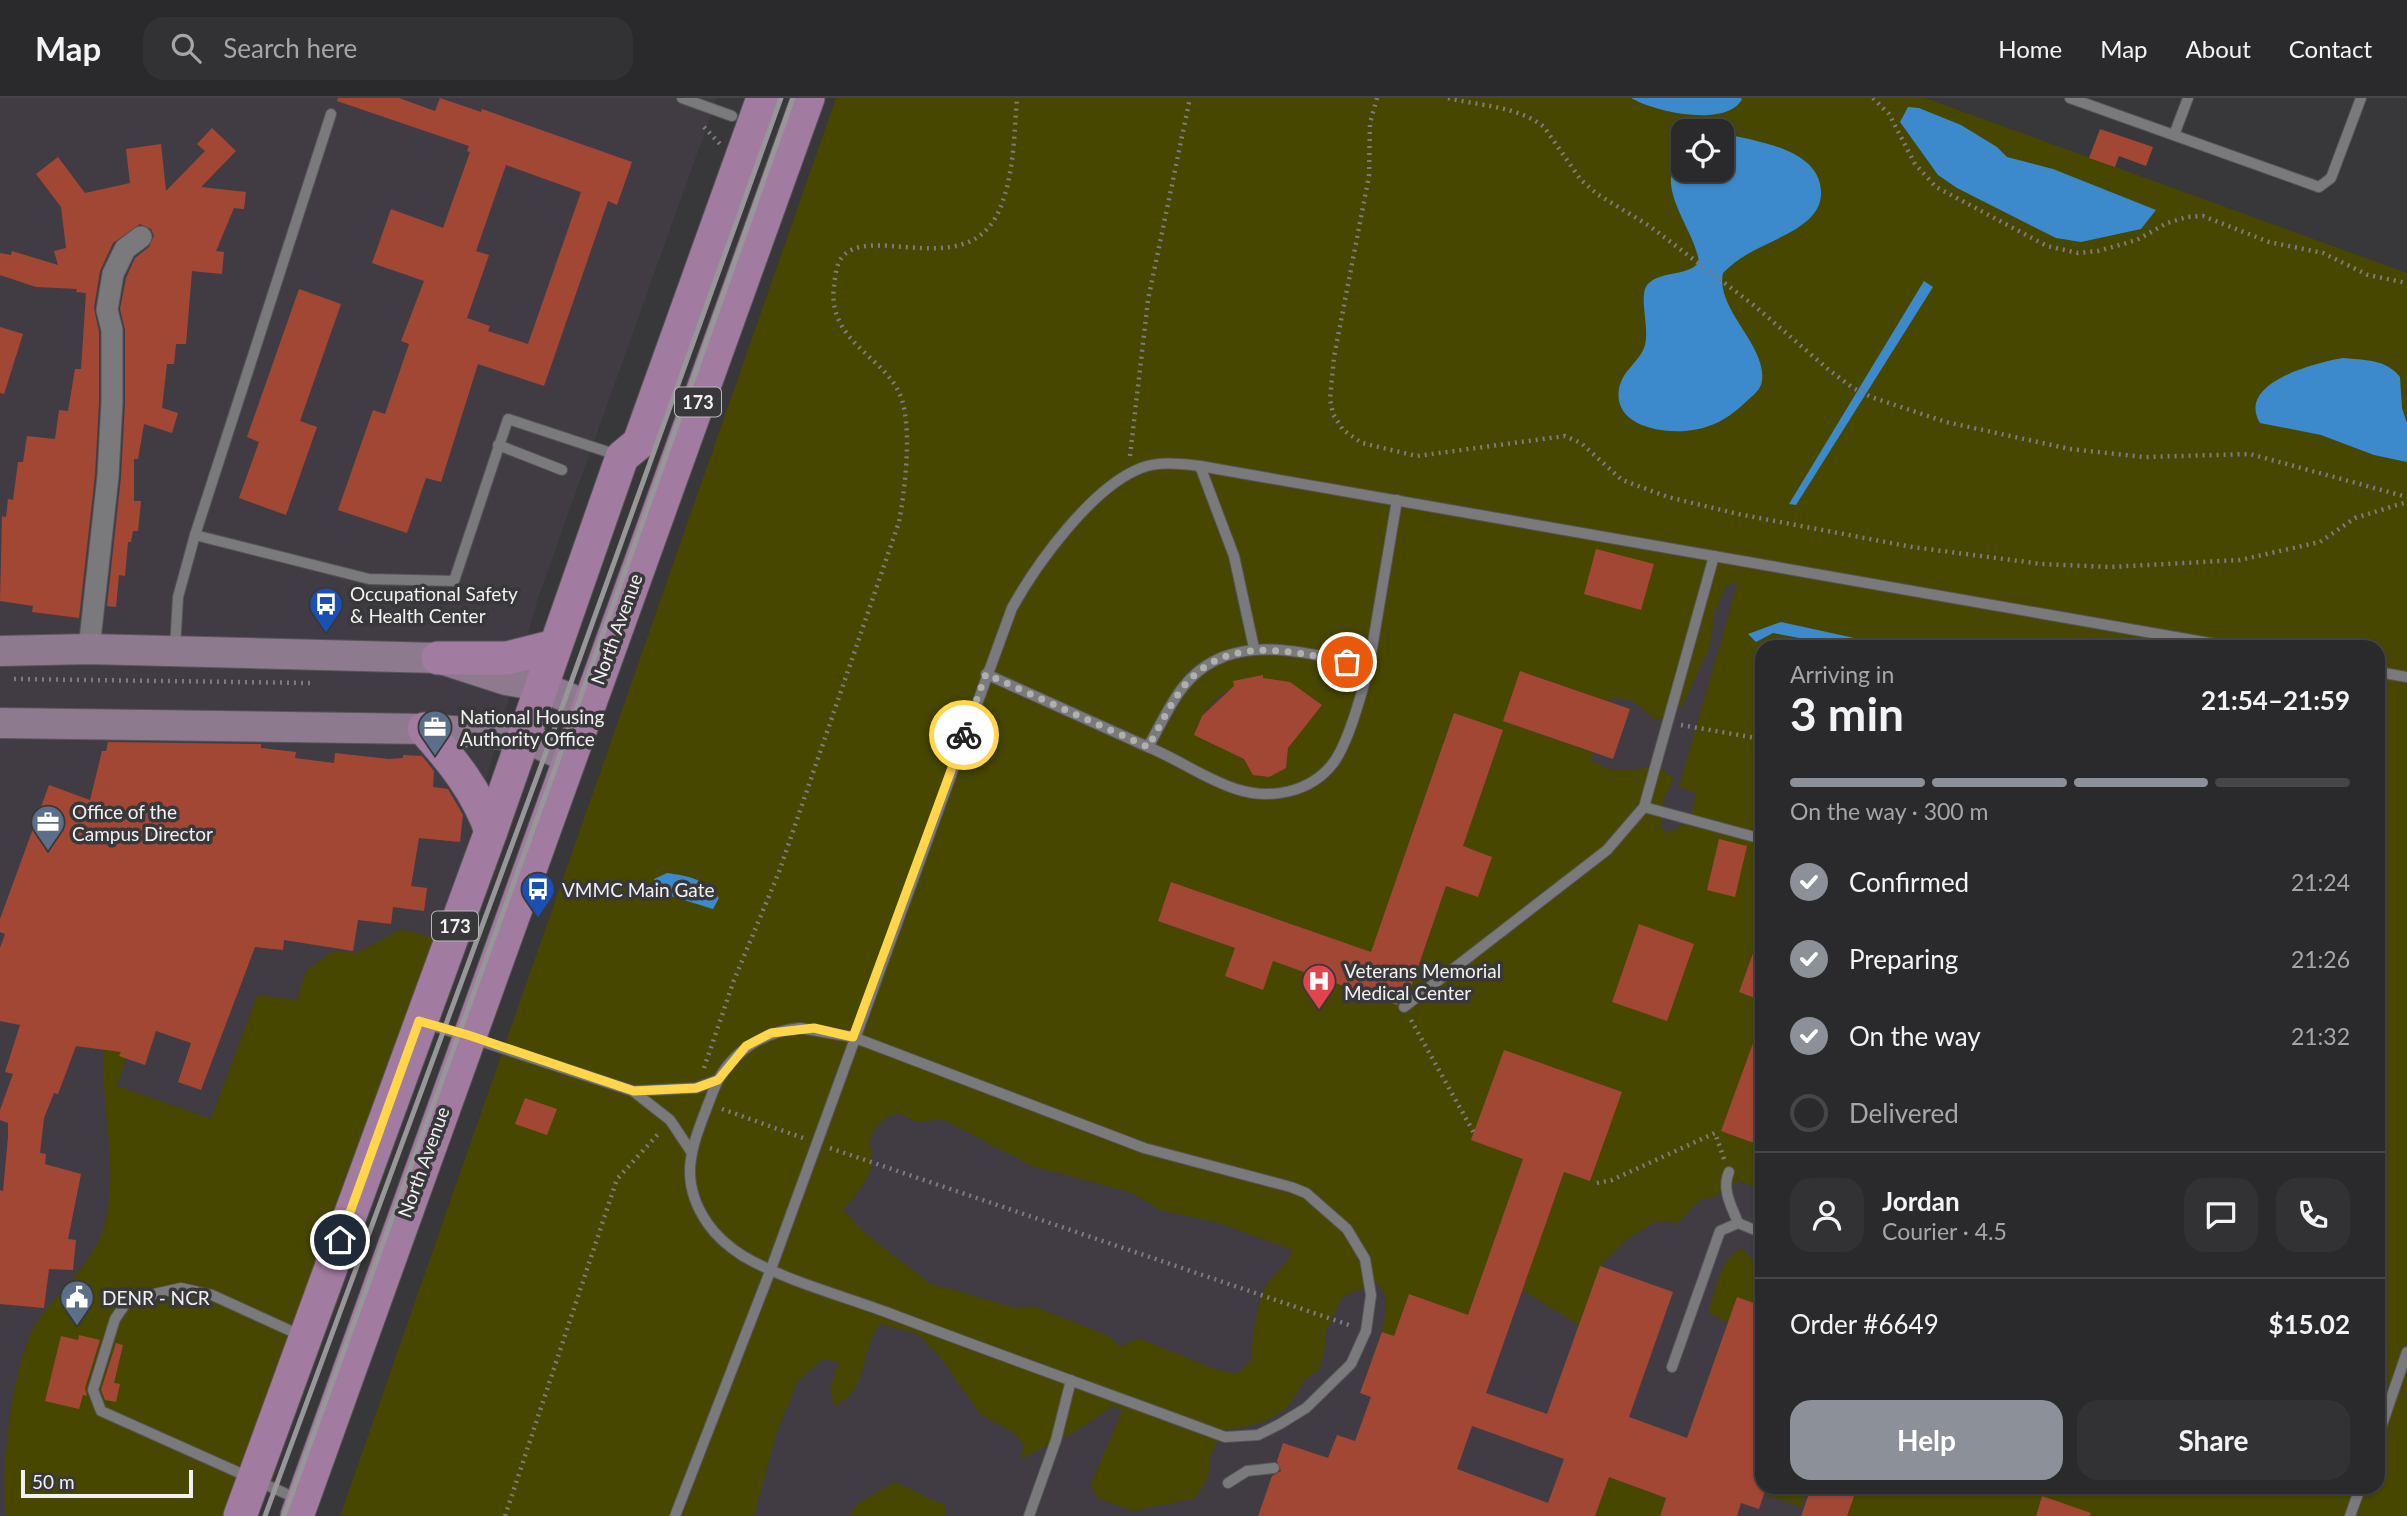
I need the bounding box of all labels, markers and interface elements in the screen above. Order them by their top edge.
search box [143,17,633,80]
text: Map [35,28,101,68]
icon: search [167,29,205,67]
text: Search here [223,32,357,64]
text: Home [1998,34,2062,63]
text: Map [2100,34,2148,63]
text: About [2186,34,2251,63]
text: Contact [2289,34,2372,63]
map controls [1671,119,1734,182]
button: locate [1671,119,1734,182]
road number: 173 [675,388,721,416]
street label: North Avenue [585,570,647,688]
place label: Occupational Safety & Health Center [350,582,518,627]
bus stop icon: Occupational Safety & Health Center [307,585,345,634]
pin [1317,632,1377,692]
icon: bag [1328,643,1366,681]
text: Arriving in [1790,660,1894,688]
text: 21:54–21:59 [2201,684,2350,716]
text: 3 min [1790,686,1904,741]
courier [929,700,999,770]
place label: National Housing Authority Office [460,705,604,750]
office icon: National Housing Authority Office [416,708,454,757]
icon: bike [945,716,983,754]
text: On the way · 300 m [1790,797,1989,825]
place label: Office of the Campus Director [72,800,213,845]
office icon: Office of the Campus Director [29,803,67,852]
icon: check [1790,863,1828,901]
text: Confirmed [1849,866,1969,898]
text: 21:24 [2291,868,2350,896]
bus stop icon: VMMC Main Gate [519,870,557,919]
place label: VMMC Main Gate [562,878,714,901]
road number: 173 [432,912,478,940]
icon: check [1790,940,1828,978]
text: Preparing [1849,943,1958,975]
text: 21:26 [2291,945,2350,973]
place label: Veterans Memorial Medical Center [1344,959,1501,1004]
hospital icon: Veterans Memorial Medical Center [1300,962,1338,1011]
icon: check [1790,1017,1828,1055]
text: On the way [1849,1020,1981,1052]
text: 21:32 [2291,1022,2350,1050]
text: Delivered [1849,1097,1959,1129]
street label: North Avenue [392,1103,454,1221]
button: person [1790,1178,1864,1252]
button: chat [2184,1178,2258,1252]
button: phone [2276,1178,2350,1252]
text: Jordan [1882,1185,1960,1217]
pin [310,1210,370,1270]
text: Courier · 4.5 [1882,1217,2007,1245]
icon: home [321,1221,359,1259]
public building icon: DENR - NCR [58,1278,96,1327]
place label: DENR - NCR [102,1286,210,1309]
text: Order #6649 [1790,1308,1939,1340]
text: $15.02 [2268,1308,2350,1340]
button: Help [1790,1400,2063,1480]
button: Share [2077,1400,2350,1480]
scale bar [21,1467,192,1499]
text: 50 m [32,1470,75,1493]

